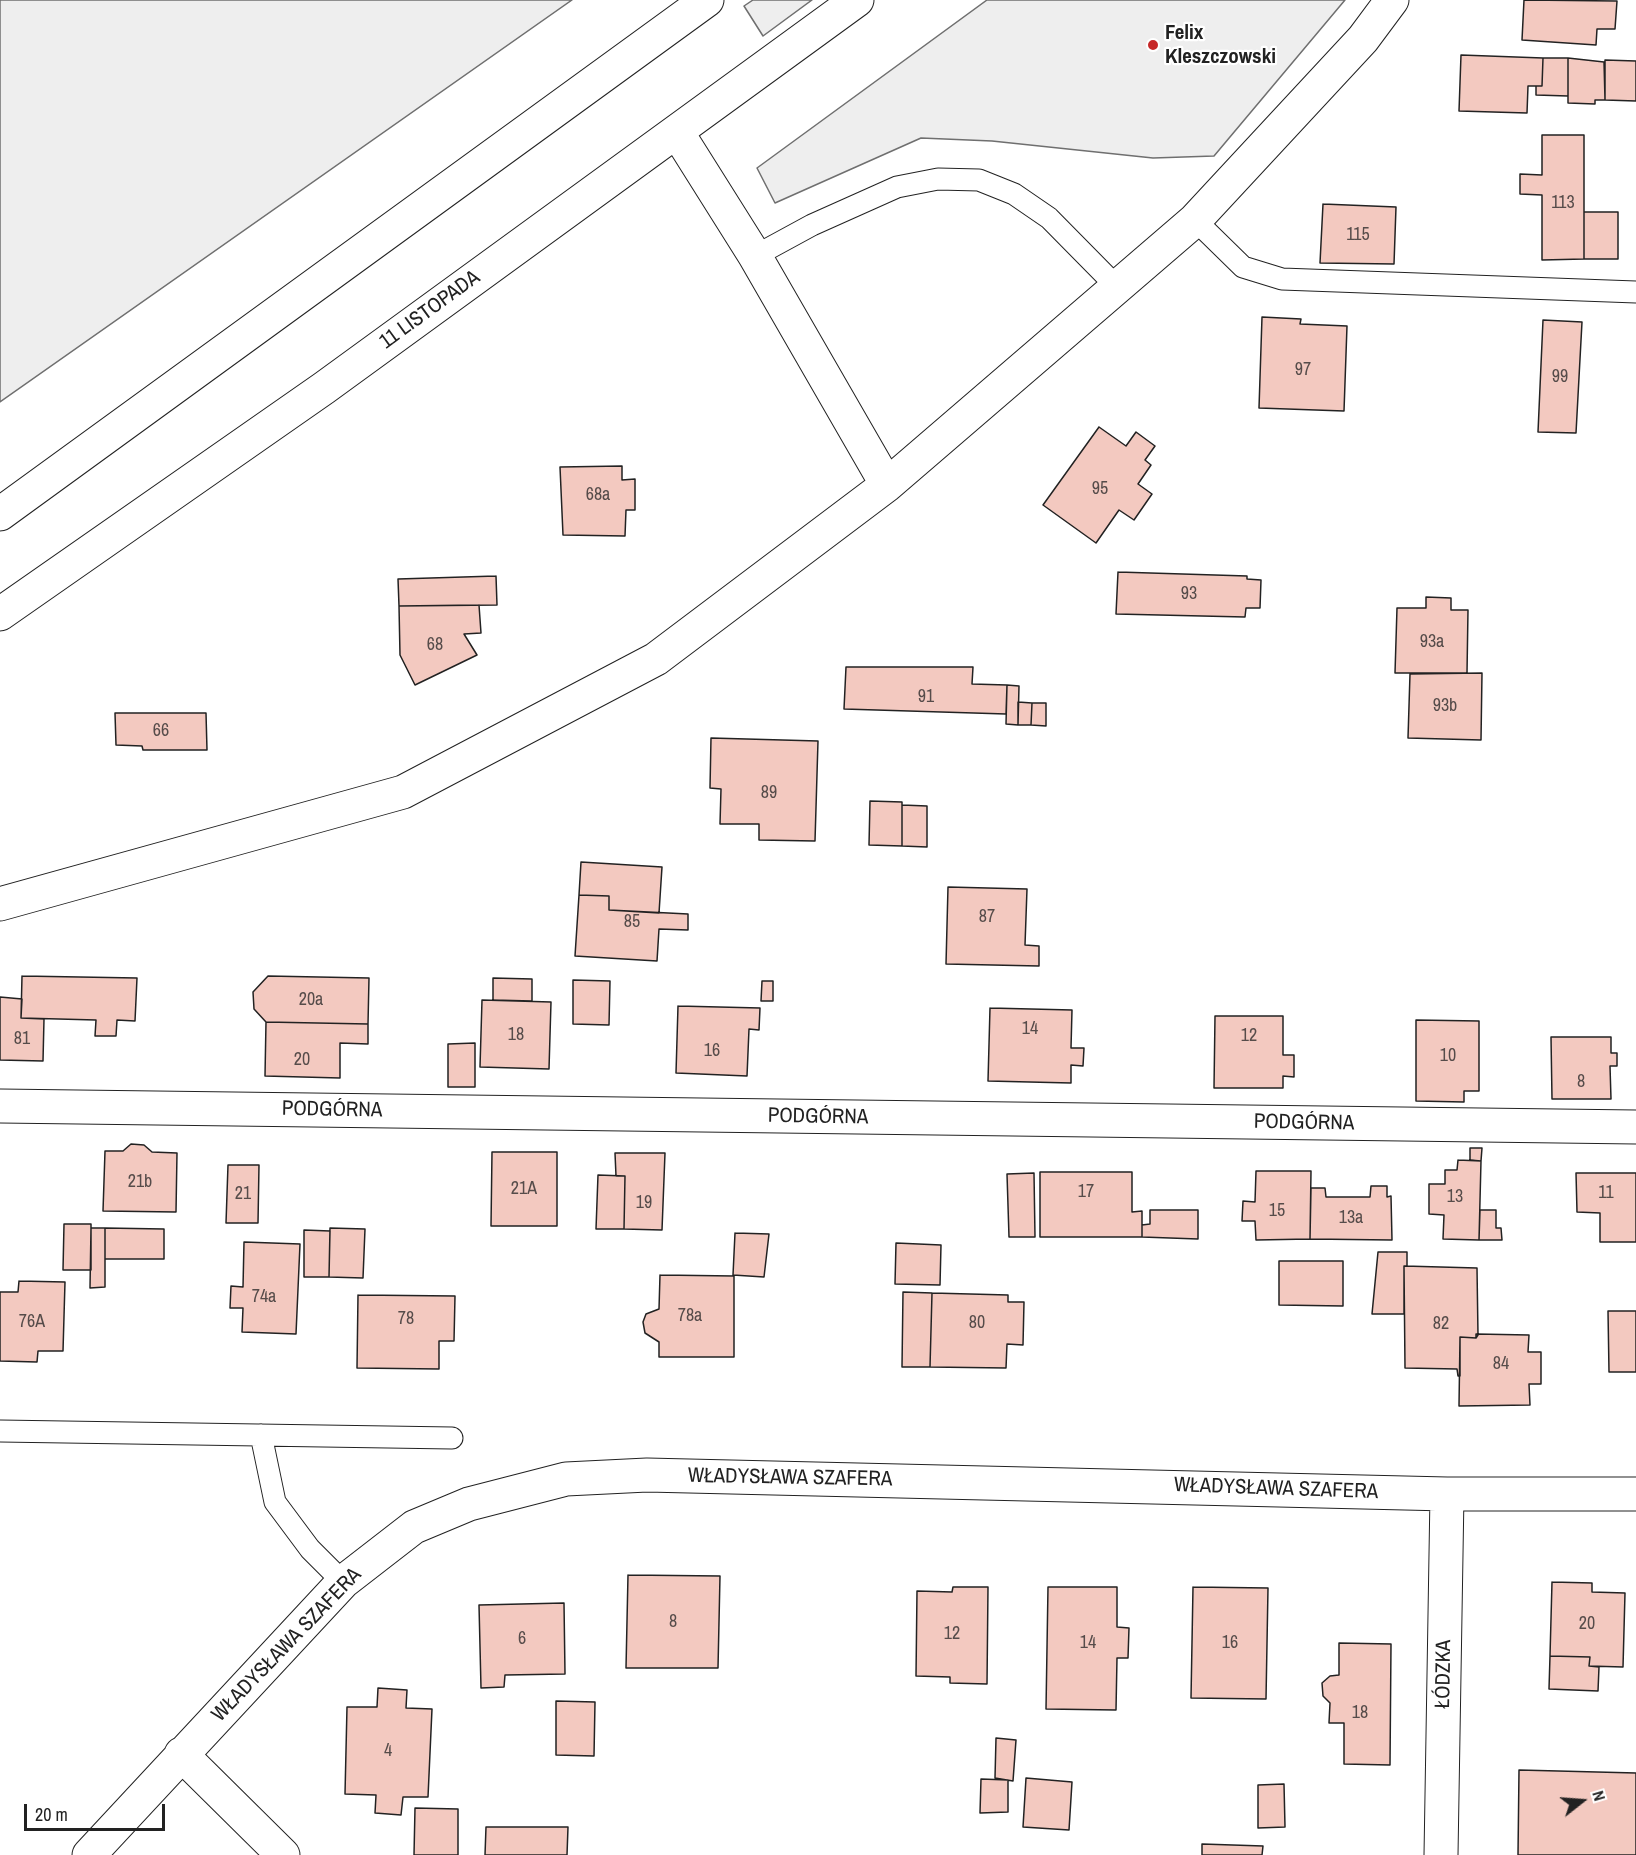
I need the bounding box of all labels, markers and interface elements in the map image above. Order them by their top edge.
place label: Felix Kleszczowski [1165,20,1276,70]
marker: Felix Kleszczowski [1146,38,1160,52]
house number: 113 [1551,192,1575,214]
house number: 115 [1346,224,1370,246]
street label: 11 LISTOPADA [375,265,485,355]
house number: 97 [1295,359,1311,381]
house number: 99 [1552,366,1568,388]
house number: 95 [1092,478,1108,500]
house number: 68a [586,484,610,506]
house number: 93 [1181,583,1197,605]
house number: 93a [1420,631,1444,653]
house number: 68 [427,634,443,656]
house number: 91 [918,686,934,708]
house number: 93b [1433,695,1457,717]
house number: 66 [153,720,169,742]
house number: 89 [761,782,777,804]
house number: 87 [979,906,995,928]
house number: 85 [624,911,640,933]
house number: 20a [299,989,323,1011]
house number: 14 [1022,1018,1038,1040]
house number: 18 [508,1024,524,1046]
house number: 12 [1241,1025,1257,1047]
house number: 81 [14,1028,30,1050]
house number: 16 [704,1040,720,1062]
house number: 10 [1440,1045,1456,1067]
house number: 20 [294,1049,310,1071]
house number: 8 [1577,1071,1585,1093]
street label: PODGÓRNA [282,1097,382,1123]
street label: PODGÓRNA [768,1104,868,1130]
street label: PODGÓRNA [1254,1110,1354,1136]
house number: 21b [128,1171,152,1193]
house number: 21A [511,1178,537,1200]
house number: 17 [1078,1181,1094,1203]
house number: 11 [1598,1182,1614,1204]
house number: 21 [235,1183,251,1205]
house number: 13 [1447,1186,1463,1208]
house number: 19 [636,1192,652,1214]
house number: 15 [1269,1200,1285,1222]
house number: 13a [1339,1207,1363,1229]
house number: 74a [252,1286,276,1308]
house number: 78a [678,1305,702,1327]
house number: 78 [398,1308,414,1330]
house number: 76A [19,1311,45,1333]
house number: 80 [969,1312,985,1334]
house number: 82 [1433,1313,1449,1335]
house number: 84 [1493,1353,1509,1375]
street label: WŁADYSŁAWA SZAFERA [688,1464,892,1492]
street label: WŁADYSŁAWA SZAFERA [1173,1473,1379,1505]
street label: WŁADYSŁAWA SZAFERA [207,1563,367,1727]
house number: 8 [669,1611,677,1633]
house number: 20 [1579,1613,1595,1635]
house number: 12 [944,1623,960,1645]
house number: 6 [518,1628,526,1650]
house number: 14 [1080,1632,1096,1654]
house number: 16 [1222,1632,1238,1654]
street label: ŁÓDZKA [1431,1639,1457,1709]
house number: 18 [1352,1702,1368,1724]
house number: 4 [384,1740,392,1762]
north arrow [1552,1771,1612,1831]
text: N [1587,1788,1611,1803]
scale bar [27,1792,168,1830]
text: 20 m [35,1802,68,1827]

